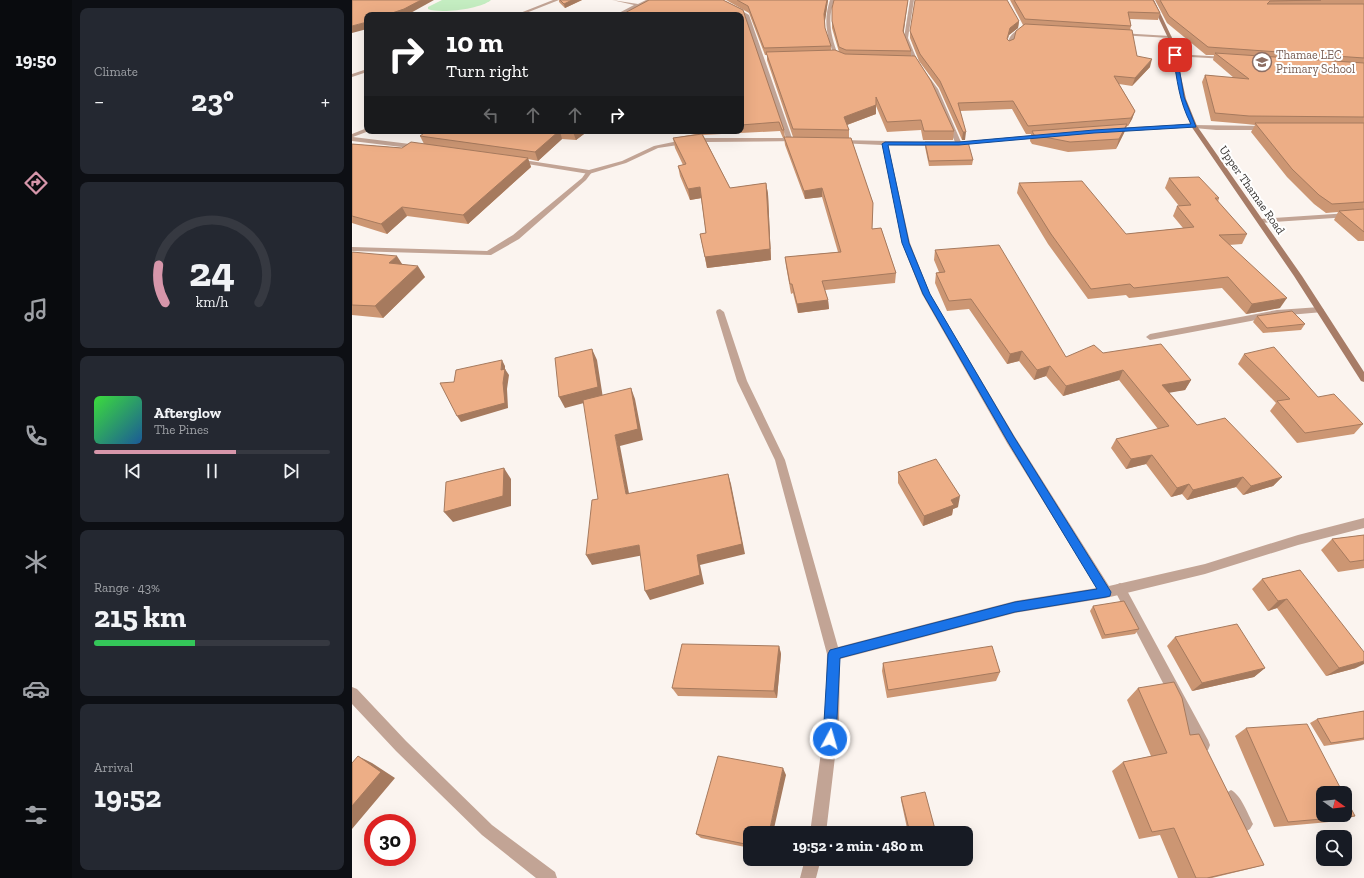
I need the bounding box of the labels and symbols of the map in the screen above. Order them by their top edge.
pin [1158,38,1192,72]
place label: Thamae LEC Primary School [1276,48,1355,76]
school or university icon: Thamae LEC Primary School [1251,51,1273,73]
street label: Upper Thamae Road [1216,143,1288,237]
position arrow [809,718,851,760]
north arrow [1316,786,1352,822]
speed limit sign: 30 [364,814,416,866]

